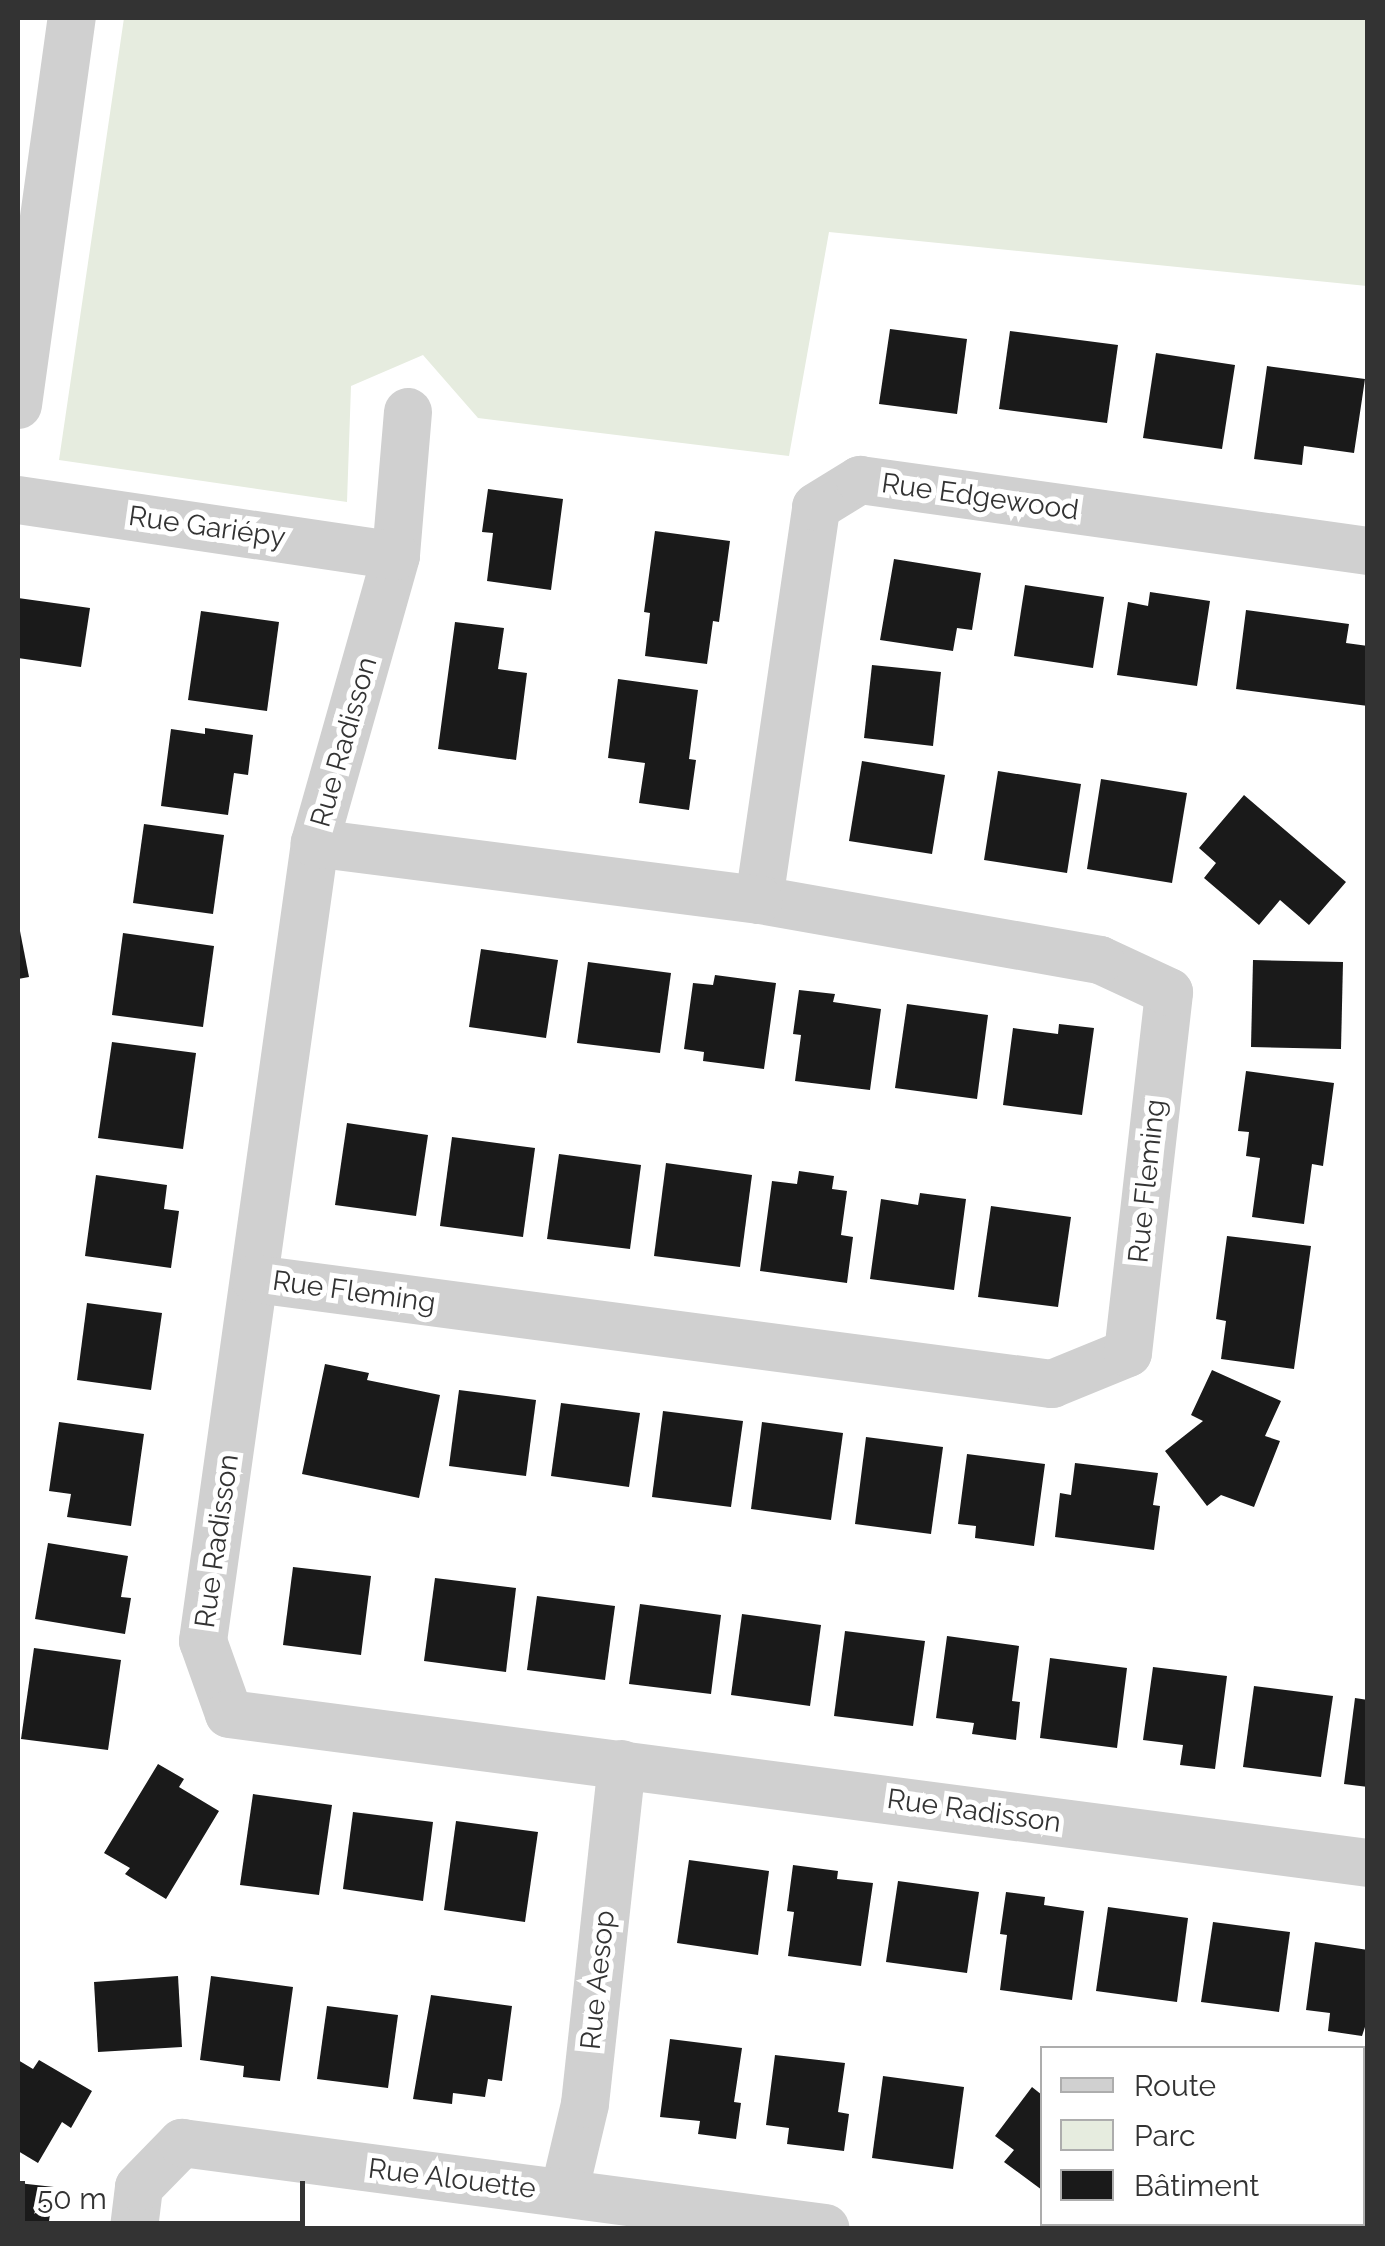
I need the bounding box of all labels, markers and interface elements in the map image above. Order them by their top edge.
street label: Rue Edgewood [879,467,1081,527]
street label: Rue Gariépy [126,499,288,555]
street label: Rue Radisson [304,653,384,831]
street label: Rue Fleming [1122,1098,1172,1264]
street label: Rue Fleming [270,1264,438,1320]
street label: Rue Radisson [188,1452,246,1630]
street label: Rue Radisson [885,1782,1063,1840]
street label: Rue Aesop [574,1908,622,2052]
legend [1040,2046,1365,2226]
text: Route [1134,2068,1216,2103]
text: Parc [1134,2118,1195,2153]
street label: Rue Alouette [366,2152,538,2206]
scale bar [25,2161,310,2223]
text: Bâtiment [1134,2168,1259,2203]
text: 50 m [37,2181,107,2216]

